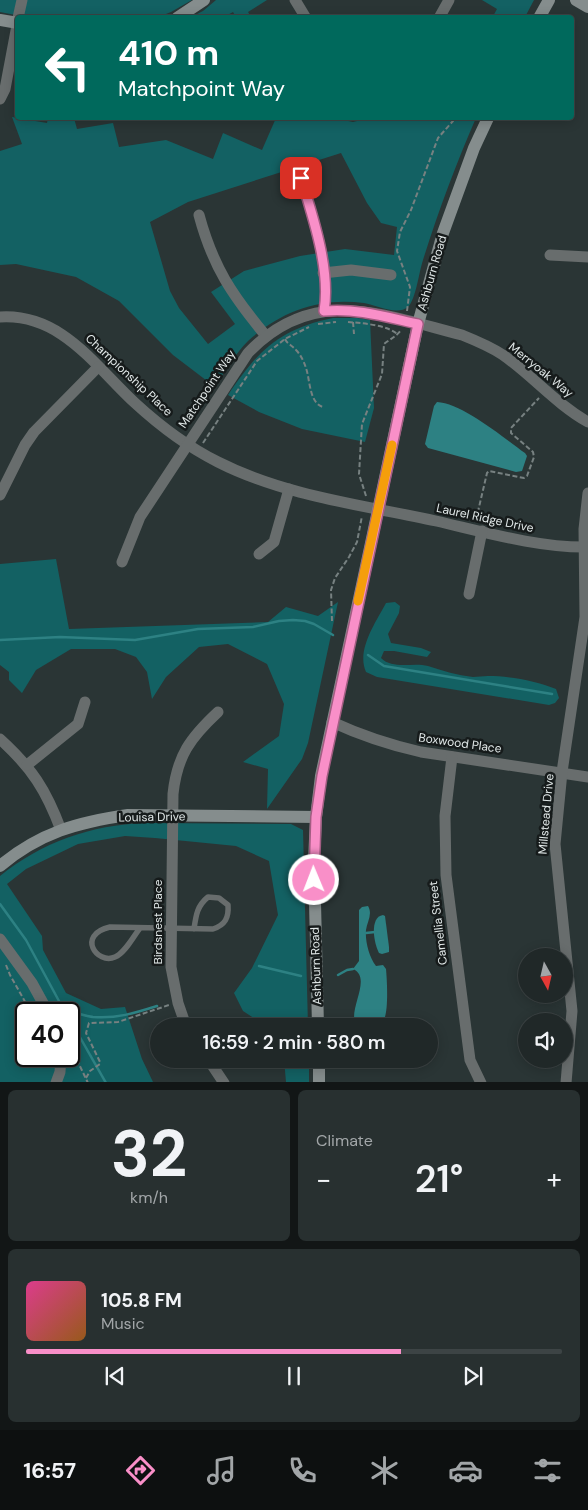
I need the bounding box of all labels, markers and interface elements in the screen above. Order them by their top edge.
text: 410 m [118,30,219,76]
icon: left [35,35,100,100]
text: Matchpoint Way [118,74,285,103]
pin [280,157,322,199]
icon: arrive [287,164,315,192]
street label: Ashburn Road [414,233,450,313]
street label: Championship Place [82,330,176,420]
street label: Merryoak Way [505,339,577,401]
street label: Matchpoint Way [175,346,239,431]
street label: Laurel Ridge Drive [435,500,535,536]
street label: Boxwood Place [417,729,503,757]
street label: Millstead Drive [534,773,558,855]
street label: Louisa Drive [118,808,186,826]
position arrow [287,853,339,905]
street label: Birdsnest Place [150,879,166,965]
street label: Camellia Street [425,880,451,966]
street label: Ashburn Road [307,927,325,1005]
north arrow [518,948,572,1002]
map controls [518,948,573,1068]
speed limit sign: 40 [15,1002,80,1067]
button: sound [518,1013,573,1068]
text: 16:59 · 2 min · 580 m [203,1030,385,1055]
text: 32 [111,1112,187,1196]
text: Climate [316,1130,373,1151]
text: 21° [415,1154,463,1204]
text: − [316,1161,331,1198]
text: + [547,1161,562,1198]
text: km/h [130,1187,168,1208]
text: 105.8 FM [101,1288,182,1313]
text: Music [101,1313,145,1334]
icon: previous [101,1362,129,1390]
icon: pause [280,1362,308,1390]
icon: next [459,1362,487,1390]
icon: directions [123,1453,158,1488]
icon: music [204,1453,239,1488]
icon: phone [285,1453,320,1488]
icon: climate [367,1453,402,1488]
icon: car [448,1453,483,1488]
icon: filters [530,1453,565,1488]
text: 16:57 [23,1456,76,1485]

